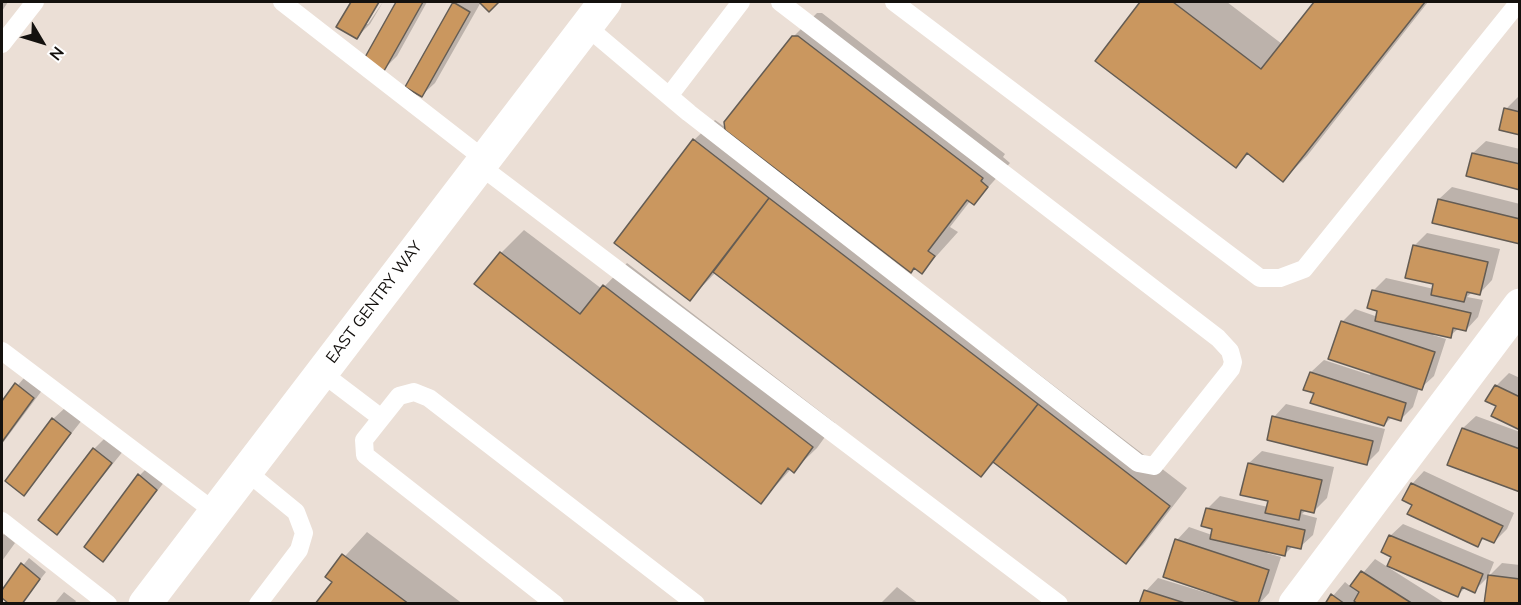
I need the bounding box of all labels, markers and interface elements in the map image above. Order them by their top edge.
north arrow [12,12,72,72]
text: N [44,42,69,65]
street label: EAST GENTRY WAY [323,238,427,368]

